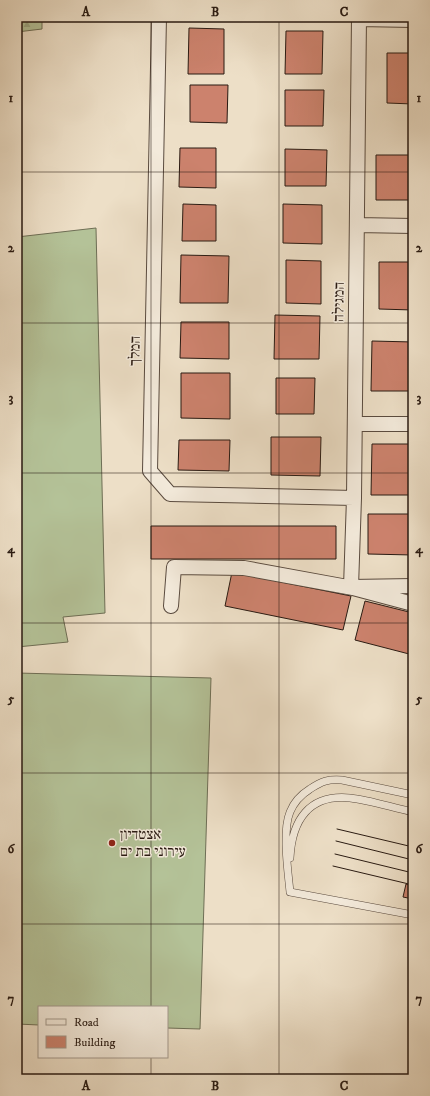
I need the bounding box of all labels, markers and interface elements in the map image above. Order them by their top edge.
text: A [81,4,91,20]
text: B [211,4,219,20]
text: C [340,4,349,20]
text: 1 [9,90,14,106]
text: 1 [417,90,422,106]
text: 2 [8,240,15,256]
text: 2 [416,240,423,256]
street label: המגילה [329,282,349,322]
street label: המלך [125,336,145,366]
text: 3 [9,390,14,406]
text: 3 [417,390,422,406]
text: 4 [6,541,15,558]
text: 4 [414,541,423,558]
text: 5 [7,691,15,707]
text: 5 [415,691,423,707]
place label: אצטדיון עירוני בת ים [120,825,186,861]
marker: אצטדיון עירוני בת ים [107,838,117,848]
text: 6 [8,841,16,857]
text: 6 [416,841,424,857]
text: 7 [8,991,15,1007]
text: 7 [416,991,423,1007]
legend [38,1006,168,1058]
text: Road [74,1015,99,1030]
text: Building [74,1035,115,1050]
text: A [81,1078,91,1094]
text: B [211,1078,219,1094]
text: C [340,1078,349,1094]

